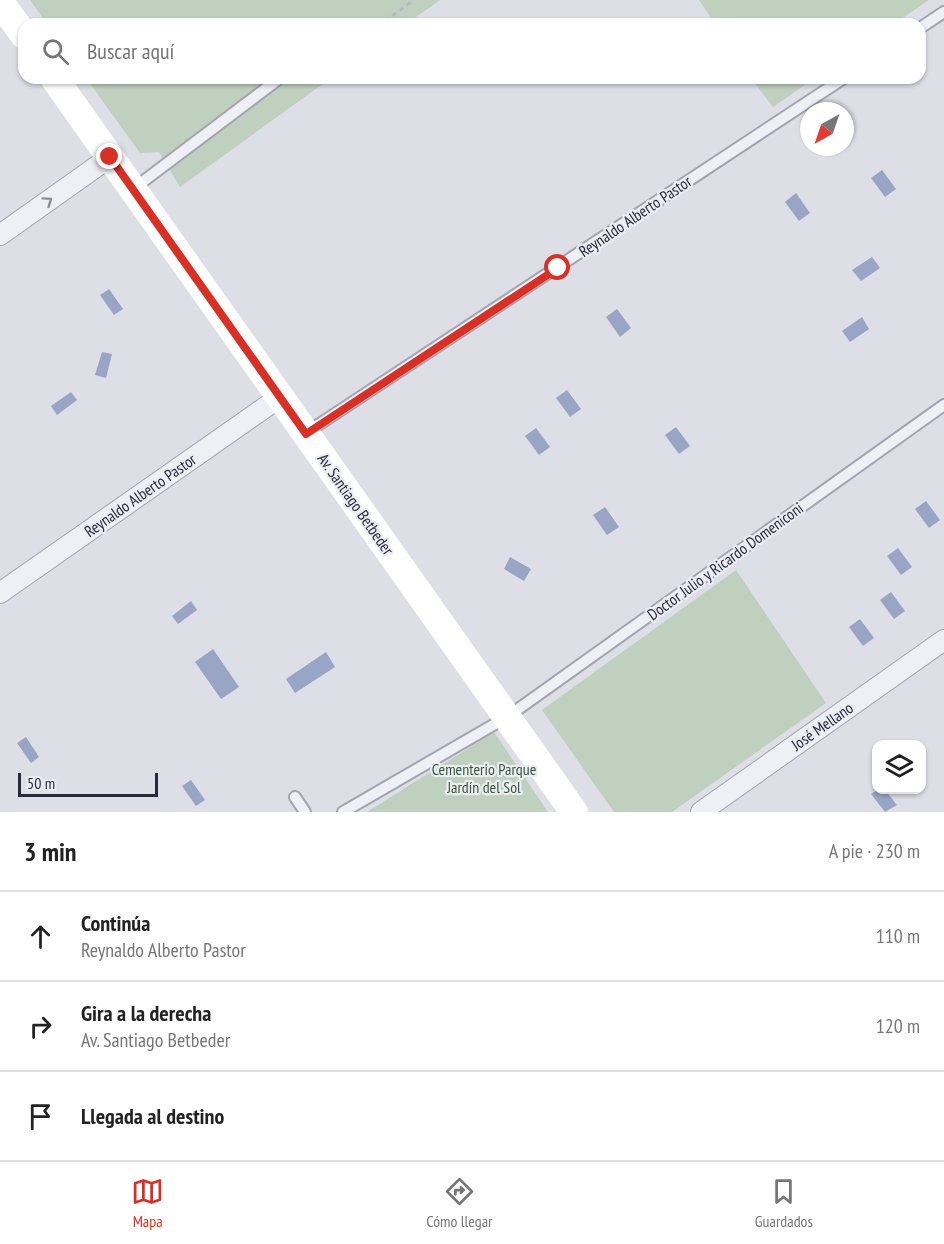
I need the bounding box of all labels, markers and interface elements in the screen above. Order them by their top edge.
search box [18,18,926,84]
icon: search [39,35,72,68]
text: Buscar aquí [87,37,174,65]
north arrow [800,102,854,156]
route end [96,143,122,169]
street label: Reynaldo Alberto Pastor [575,171,696,261]
one-way arrow [41,198,52,209]
route start [544,254,570,280]
street label: Reynaldo Alberto Pastor [80,449,200,541]
street label: Av. Santiago Betbeder [314,449,399,559]
street label: Doctor Julio y Ricardo Domeniconi [643,498,807,624]
street label: José Mellano [786,697,857,755]
map controls [872,740,926,794]
button: layers [872,740,926,794]
park label: Cementerio Parque Jardín del Sol [432,759,536,797]
scale bar [18,770,158,798]
text: 50 m [27,773,55,793]
text: 3 min [24,835,77,868]
text: A pie · 230 m [829,838,920,864]
text: Continúa [81,909,150,937]
icon: ahead [24,920,57,953]
text: 110 m [876,923,920,949]
text: Reynaldo Alberto Pastor [81,937,246,963]
text: Gira a la derecha [81,999,211,1027]
icon: right [24,1010,57,1043]
text: 120 m [876,1013,920,1039]
text: Av. Santiago Betbeder [81,1027,230,1053]
icon: arrive [24,1100,57,1133]
text: Llegada al destino [81,1102,224,1130]
tab: Mapa [131,1175,164,1231]
tab: Cómo llegar [426,1175,492,1231]
tab: Guardados [755,1175,813,1231]

